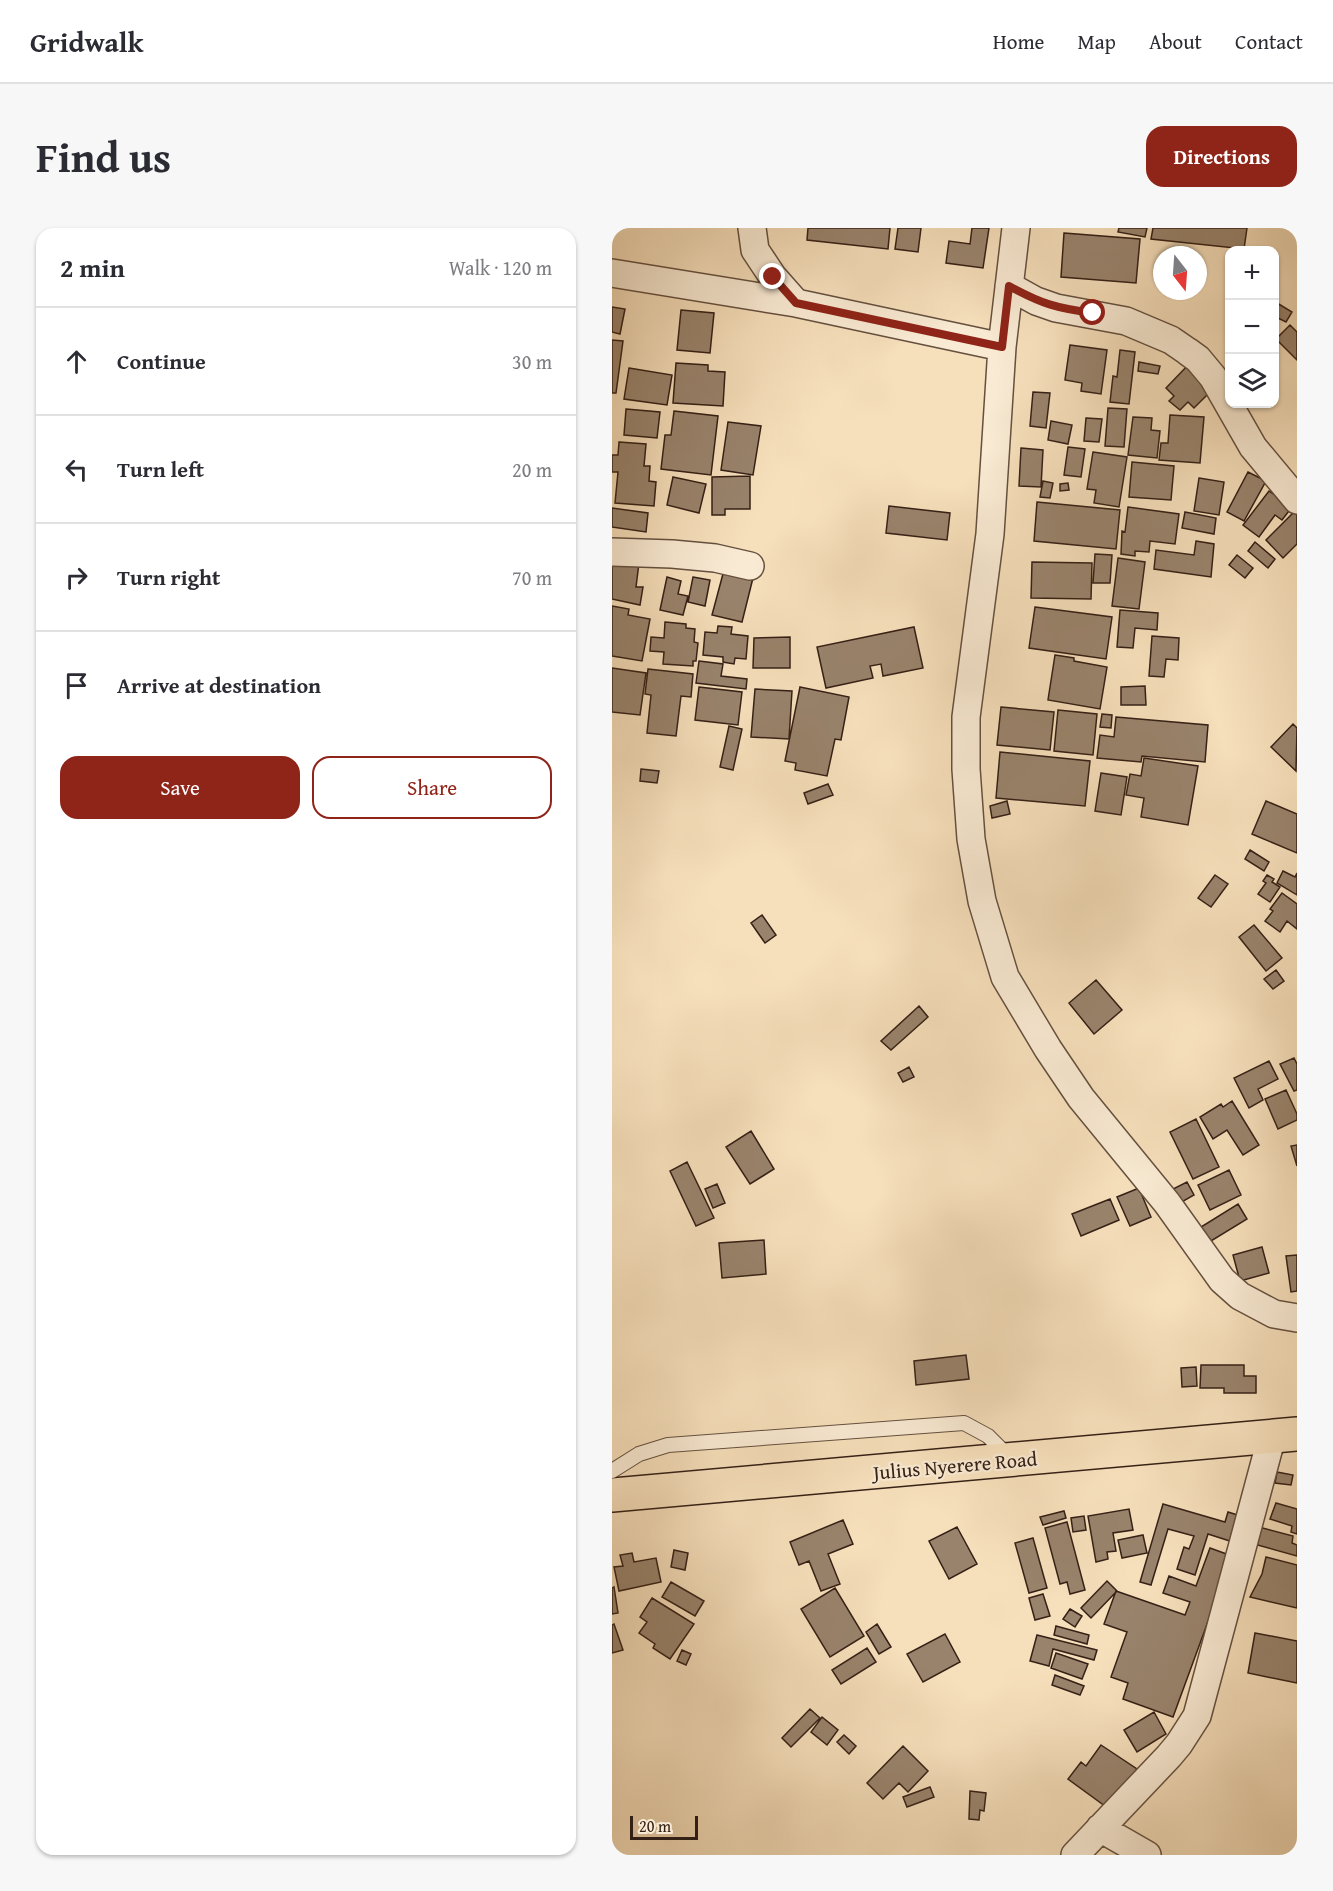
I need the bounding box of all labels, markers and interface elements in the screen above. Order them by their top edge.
text: Gridwalk [30,21,143,62]
text: Home [993,26,1044,57]
text: Map [1077,26,1116,57]
text: About [1149,26,1202,57]
text: Contact [1235,26,1303,57]
text: Find us [36,126,171,187]
button: Directions [1146,126,1297,187]
north arrow [1153,246,1207,300]
map controls [1225,246,1279,408]
button: + [1225,246,1279,300]
text: 2 min [60,248,125,287]
text: Walk · 120 m [449,253,552,282]
route end [759,263,785,289]
route start [1079,299,1105,325]
button: − [1225,300,1279,354]
icon: ahead [60,345,93,378]
text: Continue [117,345,206,377]
text: 30 m [512,347,552,376]
button: layers [1225,354,1279,408]
icon: left [60,453,93,486]
text: Turn left [117,453,204,485]
text: 20 m [512,455,552,484]
icon: right [60,561,93,594]
text: Turn right [117,561,220,593]
text: 70 m [512,563,552,592]
icon: arrive [60,669,93,702]
text: Arrive at destination [117,669,321,701]
button: Save [60,756,300,819]
button: Share [312,756,552,819]
street label: Julius Nyerere Road [869,1443,1038,1487]
scale bar [630,1813,698,1840]
text: 20 m [639,1814,671,1838]

